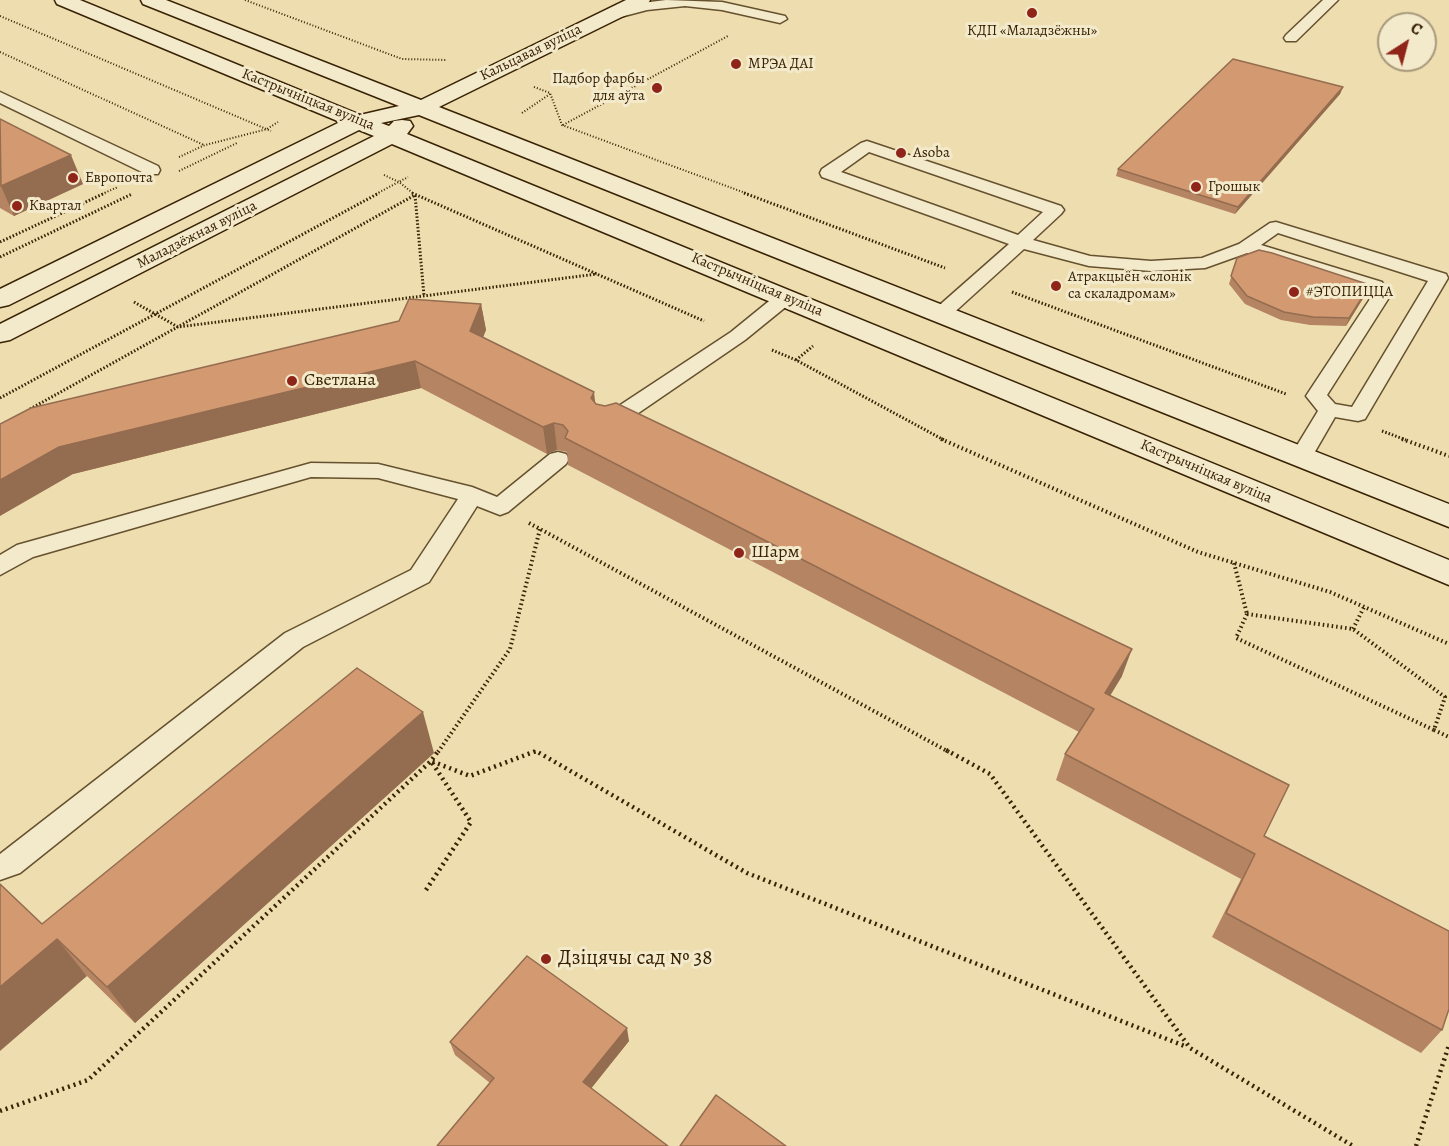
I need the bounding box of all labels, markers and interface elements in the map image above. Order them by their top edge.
marker: КДП «Маладзёжны» [1025,6,1039,20]
north arrow [1377,12,1437,72]
text: С [1406,17,1427,41]
street label: Кальцавая вуліца [477,21,585,85]
place label: КДП «Маладзёжны» [967,22,1097,40]
place label: МРЭА ДАІ [748,55,814,73]
marker: МРЭА ДАІ [729,57,743,71]
street label: Кастрычніцкая вуліца [239,65,377,135]
place label: Падбор фарбы для аўта [552,70,645,105]
marker: Падбор фарбы для аўта [650,81,664,95]
place label: Asoba [913,144,950,162]
marker: Asoba [894,146,908,160]
place label: Европочта [85,169,153,187]
marker: Европочта [66,171,80,185]
place label: Грошык [1208,178,1260,196]
marker: Грошык [1189,180,1203,194]
place label: Квартал [29,197,82,215]
street label: Маладзёжная вуліца [134,197,260,273]
marker: Квартал [10,199,24,213]
street label: Кастрычніцкая вуліца [688,249,826,321]
place label: Атракцыён «слонік са скаладромам» [1068,268,1192,303]
marker: Атракцыён «слонік са скаладромам» [1049,279,1063,293]
place label: #ЭТОПИЦЦА [1306,283,1393,301]
marker: #ЭТОПИЦЦА [1287,285,1301,299]
place label: Светлана [304,370,376,392]
marker: Светлана [285,374,299,388]
street label: Кастрычніцкая вуліца [1137,436,1275,508]
place label: Шарм [751,542,800,564]
marker: Шарм [732,546,746,560]
place label: Дзіцячы сад № 38 [558,946,712,972]
marker: Дзіцячы сад № 38 [539,952,553,966]

